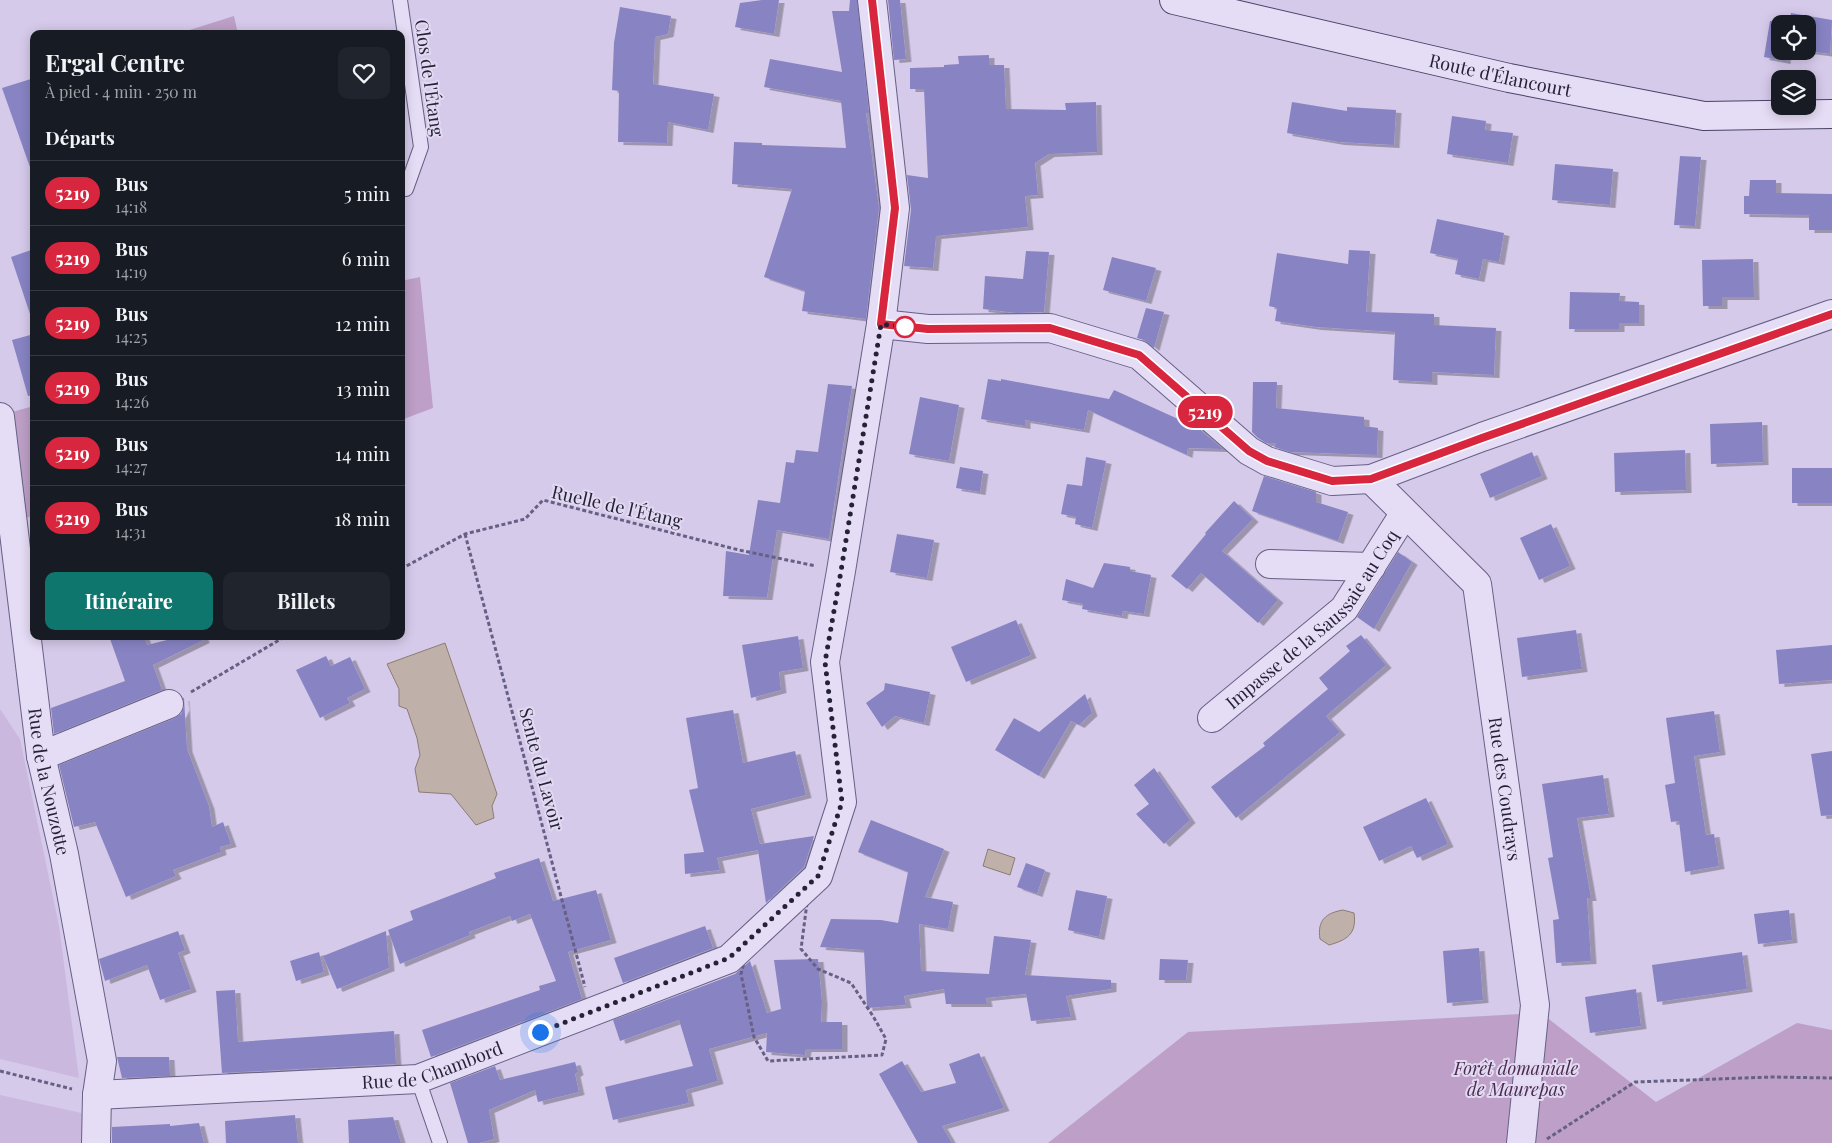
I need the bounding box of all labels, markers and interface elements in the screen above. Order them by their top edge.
map controls [1771,15,1816,115]
button: locate [1771,15,1816,60]
street label: Clos de l'Étang [410,18,450,139]
text: Ergal Centre [45,46,185,78]
button: heart [338,47,390,99]
street label: Route d'Élancourt [1427,48,1574,102]
button: layers [1771,70,1816,115]
text: À pied · 4 min · 250 m [45,81,197,102]
text: Départs [45,124,115,150]
text: Bus [115,170,148,196]
text: 5 min [344,180,390,206]
text: 5219 [55,181,90,205]
text: 14:18 [115,196,147,217]
text: Bus [115,235,148,261]
text: 6 min [342,245,390,271]
text: 5219 [55,246,90,270]
text: 14:19 [115,261,147,282]
text: Bus [115,300,148,326]
text: 12 min [335,310,390,336]
text: 5219 [55,311,90,335]
unlabelled marker [894,316,916,338]
text: 14:25 [115,326,147,347]
text: Bus [115,365,148,391]
text: 13 min [336,375,390,401]
text: 5219 [55,376,90,400]
text: 14:26 [115,391,149,412]
line badge: 5219 [1170,396,1240,428]
text: 5219 [1188,400,1222,424]
text: Bus [115,430,148,456]
text: 14 min [335,440,390,466]
text: 5219 [55,441,90,465]
text: 14:27 [115,456,147,477]
street label: Ruelle de l'Étang [549,479,685,533]
text: Bus [115,495,148,521]
text: 18 min [335,505,390,531]
text: 5219 [55,506,90,530]
text: 14:31 [115,521,146,542]
street label: Impasse de la Saussaie au Coq [1220,525,1403,714]
button: Itinéraire [45,572,213,630]
button: Billets [223,572,390,630]
street label: Sente du Lavoir [514,705,570,833]
street label: Rue de la Nouzotte [23,706,76,858]
street label: Rue des Coudrays [1483,715,1527,862]
your location [528,1020,553,1045]
street label: Rue de Chambord [361,1035,506,1094]
park label: Forêt domaniale de Maurepas [1453,1056,1578,1101]

